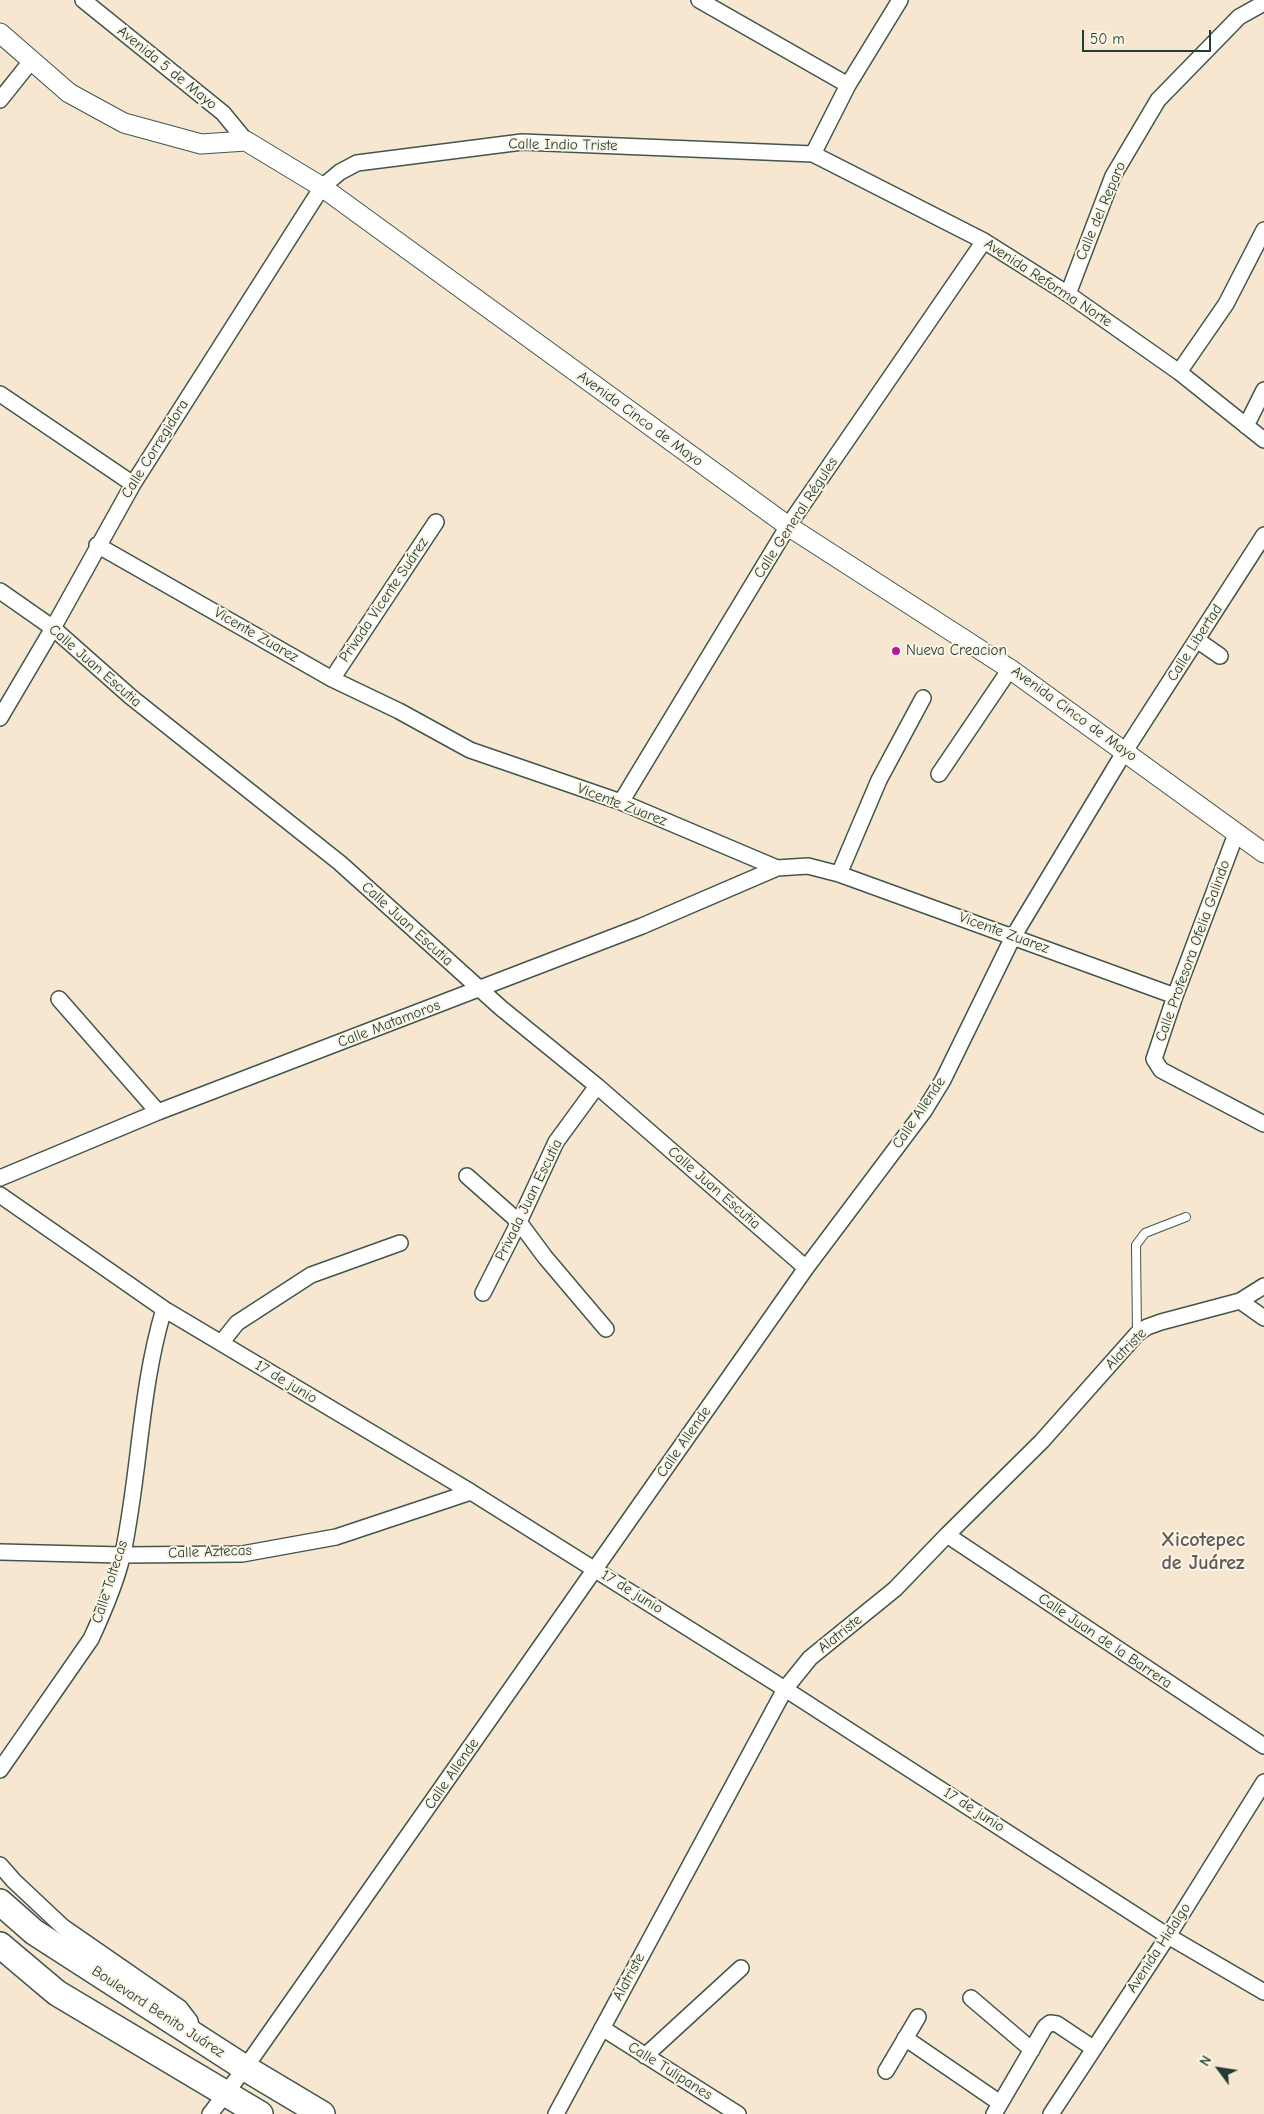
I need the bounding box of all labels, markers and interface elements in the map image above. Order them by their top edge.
scale bar [1084,20,1213,52]
street label: Avenida 5 de Mayo [114,22,220,114]
text: 50 m [1090,30,1125,48]
street label: Calle Indio Triste [508,135,618,155]
street label: Calle del Reparo [1072,159,1130,263]
street label: Avenida Reforma Norte [981,235,1115,331]
street label: Avenida Cinco de Mayo [574,367,706,471]
street label: Calle Corregidora [117,396,193,502]
street label: Calle General Régules [750,454,842,582]
street label: Privada Vicente Suárez [336,534,432,666]
street label: Calle Libertad [1163,601,1227,685]
street label: Vicente Zuarez [210,604,302,666]
street label: Calle Juan Escutia [45,621,145,711]
place label: Nueva Creacion [906,642,1007,660]
marker: Nueva Creacion [890,645,902,657]
street label: Avenida Cinco de Mayo [1008,662,1140,766]
street label: Vicente Zuarez [575,780,669,830]
street label: Calle Profesora Ofelia Galindo [1152,858,1234,1044]
street label: Calle Juan Escutia [357,878,457,970]
street label: Vicente Zuarez [956,908,1052,958]
street label: Calle Matamoros [335,996,443,1052]
street label: Calle Allende [888,1074,950,1152]
street label: Privada Juan Escutia [492,1136,566,1264]
street label: Calle Juan Escutia [664,1143,764,1233]
street label: Alatriste [1102,1325,1150,1373]
street label: 17 de junio [252,1356,320,1408]
street label: Calle Allende [653,1403,715,1481]
district label: Xicotepec de Juárez [1161,1528,1245,1575]
street label: Calle Toltecas [88,1538,132,1626]
street label: Calle Aztecas [168,1542,252,1562]
street label: 17 de junio [598,1566,666,1618]
street label: Calle Juan de la Barrera [1035,1589,1175,1693]
street label: Alatriste [815,1611,865,1657]
street label: Calle Allende [421,1735,483,1813]
street label: 17 de junio [940,1784,1008,1836]
street label: Avenida Hidalgo [1123,1900,1195,1996]
street label: Alatriste [609,1950,649,2004]
street label: Boulevard Benito Juárez [88,1962,228,2062]
street label: Calle Tulipanes [625,2038,715,2104]
north arrow [1194,2044,1244,2094]
text: N [1196,2053,1215,2069]

